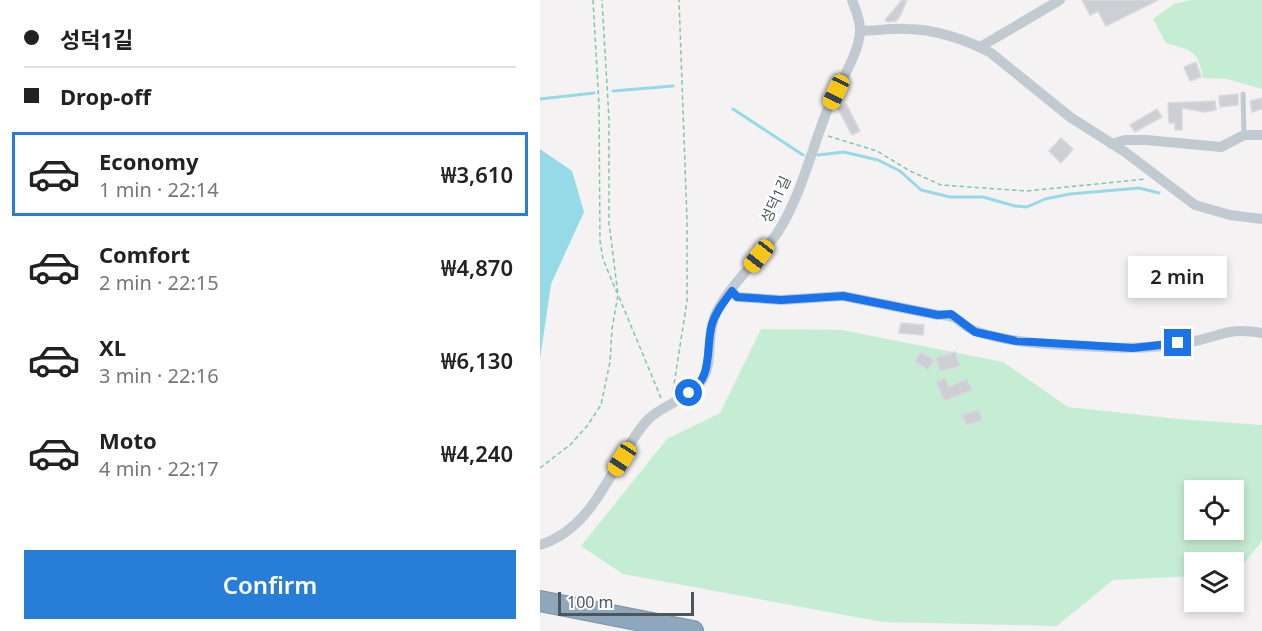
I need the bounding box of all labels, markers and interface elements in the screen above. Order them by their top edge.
text: 성덕1길 [60,24,133,54]
car [820,72,852,112]
text: Drop-off [60,81,151,111]
text: Economy [99,146,198,176]
icon: car [27,147,81,201]
text: ₩3,610 [441,159,513,189]
street label: 성덕1길 [755,172,795,226]
text: 1 min · 22:14 [99,176,219,203]
car [741,236,777,276]
text: Comfort [99,239,190,269]
icon: car [27,240,81,294]
text: ₩4,870 [441,252,513,282]
callout: 2 min [1128,256,1228,298]
text: 2 min [1150,263,1205,290]
text: 2 min · 22:15 [99,269,219,296]
route end [1164,329,1191,356]
text: XL [99,332,126,362]
icon: car [27,333,81,387]
text: ₩6,130 [441,345,513,375]
text: 3 min · 22:16 [99,362,219,389]
route start [675,379,702,406]
text: Moto [99,425,157,455]
icon: car [27,426,81,480]
text: ₩4,240 [441,438,513,468]
car [605,439,639,479]
text: 4 min · 22:17 [99,455,219,482]
map controls [1184,480,1244,612]
button: locate [1184,480,1244,540]
button: Confirm [24,550,516,619]
button: layers [1184,552,1244,612]
scale bar [558,589,694,616]
text: 100 m [567,591,614,613]

